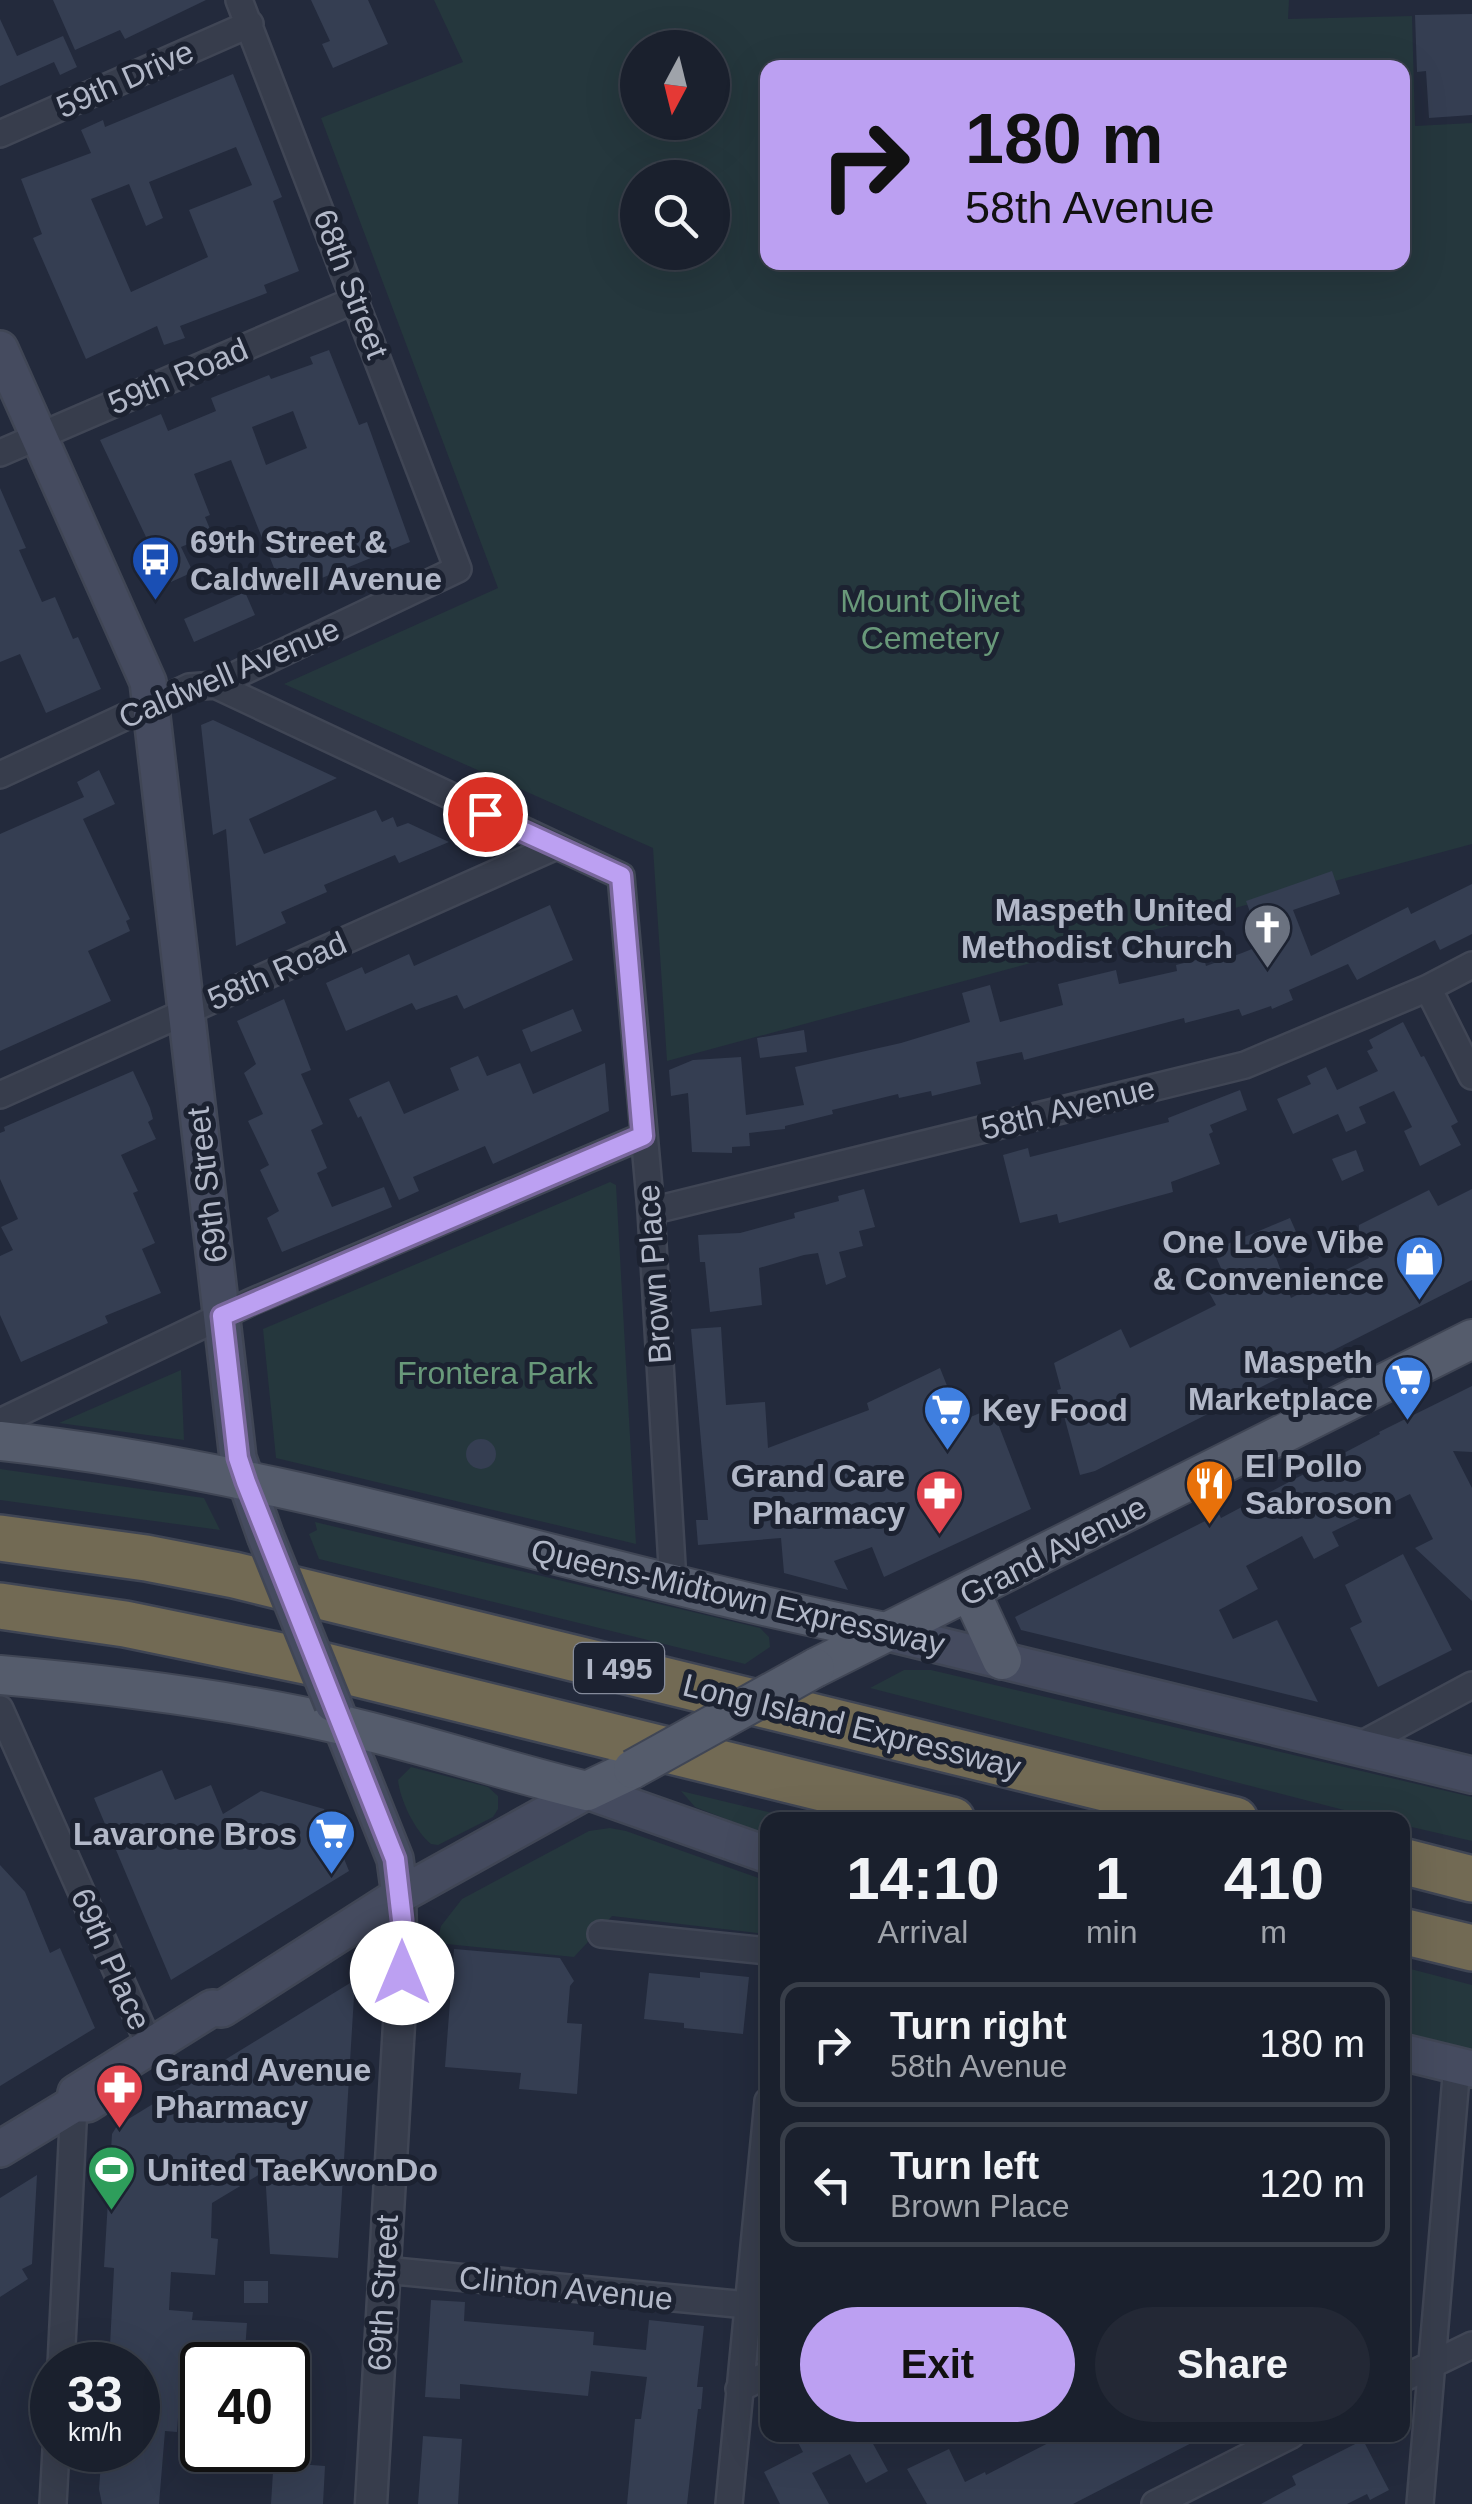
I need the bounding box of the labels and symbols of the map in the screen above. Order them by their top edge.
north arrow [620,30,730,140]
street label: 59th Drive [51,33,199,125]
street label: 68th Street [306,204,396,364]
street label: 59th Road [103,331,253,421]
place label: 69th Street & Caldwell Avenue [190,524,442,597]
bus stop icon: 69th Street & Caldwell Avenue [129,534,181,602]
park label: Mount Olivet Cemetery [840,583,1020,656]
street label: Caldwell Avenue [113,610,345,736]
pin [443,772,528,857]
place label: Maspeth United Methodist Church [961,892,1233,965]
church icon: Maspeth United Methodist Church [1242,902,1294,970]
street label: 58th Road [202,925,352,1017]
street label: 58th Avenue [978,1069,1158,1147]
street label: 69th Street [180,1105,234,1265]
street label: Brown Place [630,1183,678,1365]
place label: One Love Vibe & Convenience [1153,1224,1384,1297]
shop icon: One Love Vibe & Convenience [1393,1234,1445,1302]
place label: Maspeth Marketplace [1188,1344,1373,1417]
supermarket icon: Maspeth Marketplace [1382,1354,1434,1422]
park label: Frontera Park [397,1355,594,1391]
supermarket icon: Key Food [921,1384,973,1452]
place label: Key Food [982,1392,1128,1428]
place label: El Pollo Sabroson [1245,1448,1393,1521]
place label: Grand Care Pharmacy [731,1458,905,1531]
restaurant icon: El Pollo Sabroson [1184,1458,1236,1526]
pharmacy icon: Grand Care Pharmacy [914,1468,966,1536]
street label: Grand Avenue [954,1489,1152,1613]
street label: Queens-Midtown Expressway [528,1532,948,1662]
road number: I 495 [574,1643,664,1693]
street label: Long Island Expressway [679,1667,1025,1785]
supermarket icon: Lavarone Bros [306,1808,358,1876]
place label: Lavarone Bros [73,1816,297,1852]
street label: 69th Place [64,1883,158,2035]
position arrow [350,1921,454,2025]
place label: Grand Avenue Pharmacy [155,2052,371,2125]
pharmacy icon: Grand Avenue Pharmacy [94,2062,146,2130]
sports icon: United TaeKwonDo [86,2144,138,2212]
place label: United TaeKwonDo [147,2152,438,2188]
street label: 69th Street [361,2214,405,2372]
street label: Clinton Avenue [457,2259,675,2317]
speed limit sign: 40 [180,2342,310,2472]

